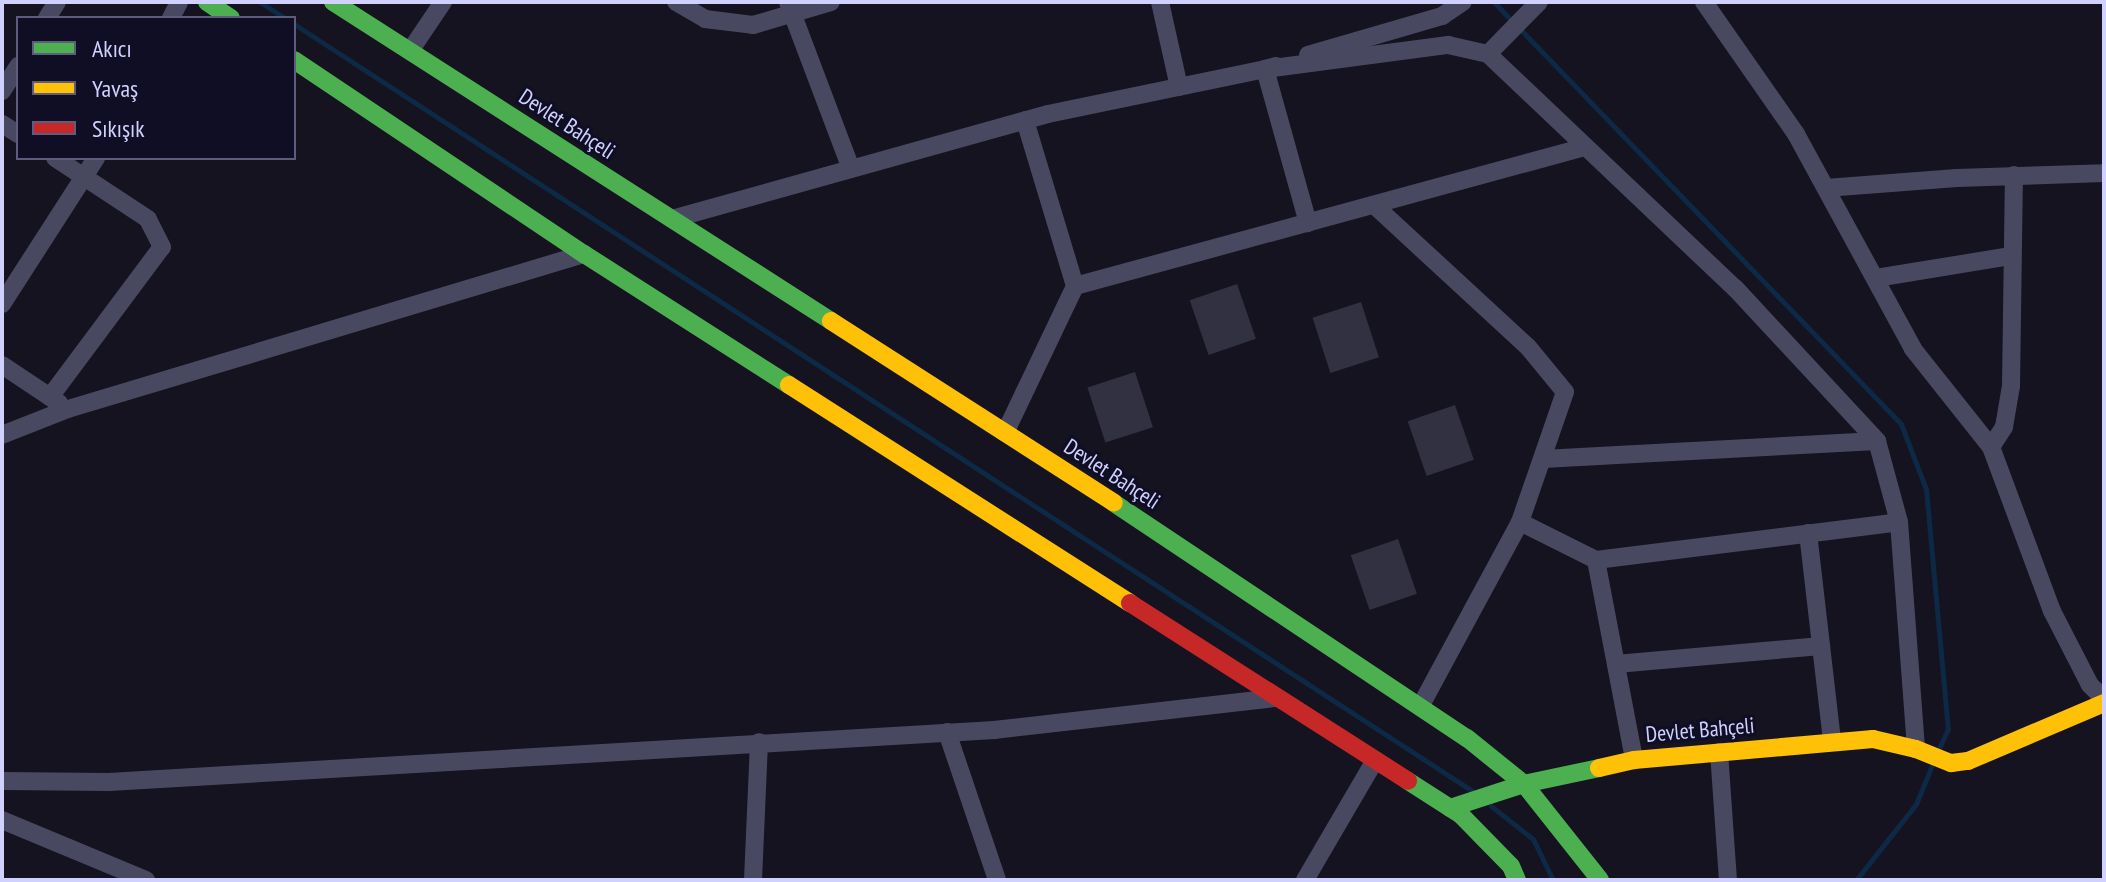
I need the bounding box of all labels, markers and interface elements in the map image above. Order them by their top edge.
legend [16,16,296,160]
text: Akıcı [92,33,132,64]
text: Yavaş [92,73,138,104]
street label: Devlet Bahçeli [514,83,620,165]
text: Sıkışık [92,113,145,144]
street label: Devlet Bahçeli [1059,433,1165,515]
street label: Devlet Bahçeli [1645,712,1755,748]

